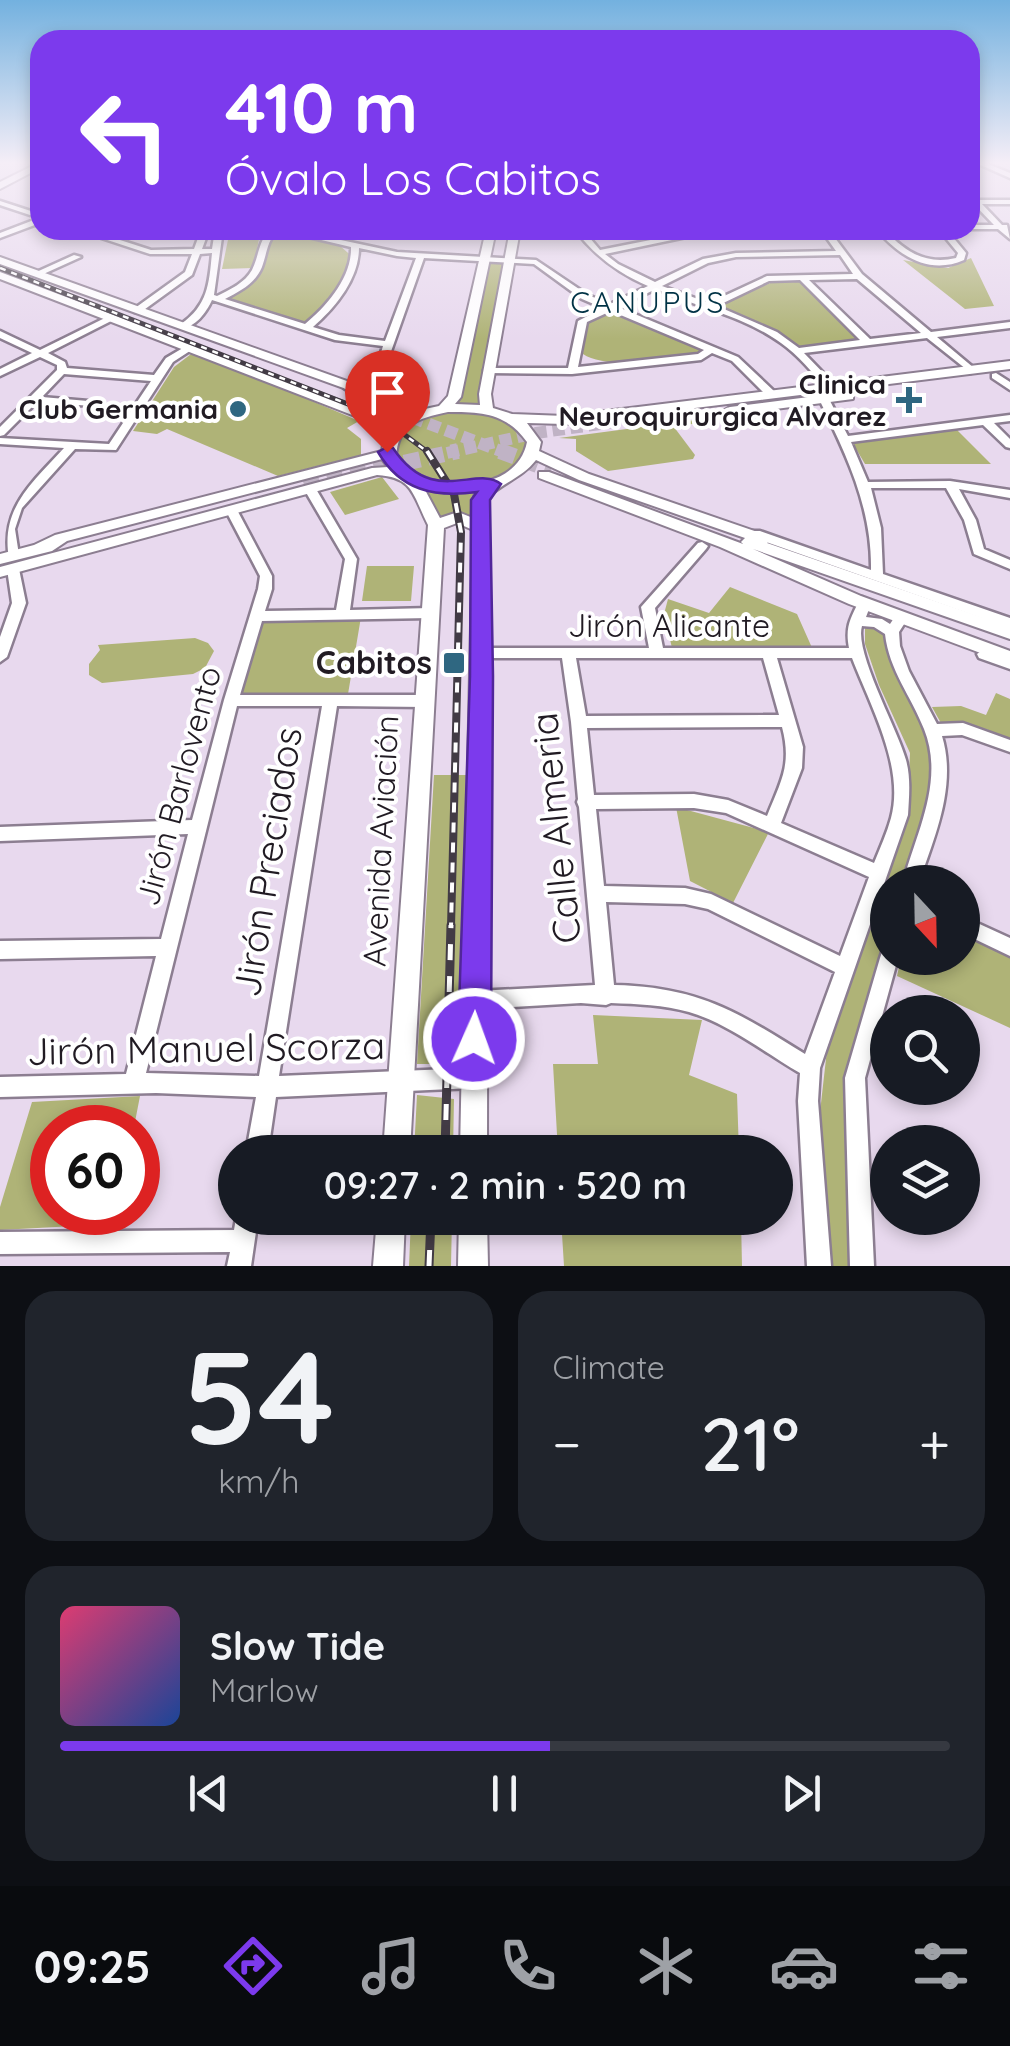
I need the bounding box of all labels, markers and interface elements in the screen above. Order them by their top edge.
text: 410 m [225,63,418,151]
icon: left [60,70,190,200]
text: Óvalo Los Cabitos [225,150,601,206]
district label: CANUPUS [570,283,726,321]
pin [345,350,430,453]
icon: arrive [360,365,415,420]
place label: Clinica Neuroquirurgica Alvarez [558,366,886,433]
marker: Clinica Neuroquirurgica Alvarez [896,387,922,413]
place label: Club Germania [19,391,218,426]
marker: Club Germania [227,398,249,420]
street label: Jirón Alicante [568,605,770,645]
place label: Cabitos [316,642,432,682]
marker: Cabitos [441,650,467,676]
street label: Jirón Barlovento [127,662,229,910]
street label: Calle Almeria [519,710,591,946]
street label: Avenida Aviación [353,714,407,968]
street label: Jirón Preciados [222,724,312,1000]
north arrow [870,865,980,975]
map controls [870,865,980,1235]
position arrow [422,987,526,1091]
button: search [870,995,980,1105]
street label: Jirón Manuel Scorza [26,1021,386,1075]
speed limit sign: 60 [30,1105,160,1235]
button: layers [870,1125,980,1235]
text: 09:27 · 2 min · 520 m [324,1161,687,1209]
text: 54 [183,1314,334,1477]
text: Climate [553,1347,665,1387]
text: 21° [701,1396,800,1490]
text: − [553,1409,581,1478]
text: + [919,1409,950,1478]
text: km/h [218,1461,299,1501]
text: Slow Tide [210,1622,385,1670]
text: Marlow [210,1670,319,1710]
icon: previous [181,1766,236,1821]
icon: pause [477,1766,532,1821]
icon: next [774,1766,829,1821]
icon: directions [218,1931,288,2001]
icon: music [356,1931,426,2001]
icon: phone [493,1931,563,2001]
icon: climate [631,1931,701,2001]
icon: car [769,1931,839,2001]
icon: filters [906,1931,976,2001]
text: 09:25 [34,1938,151,1994]

